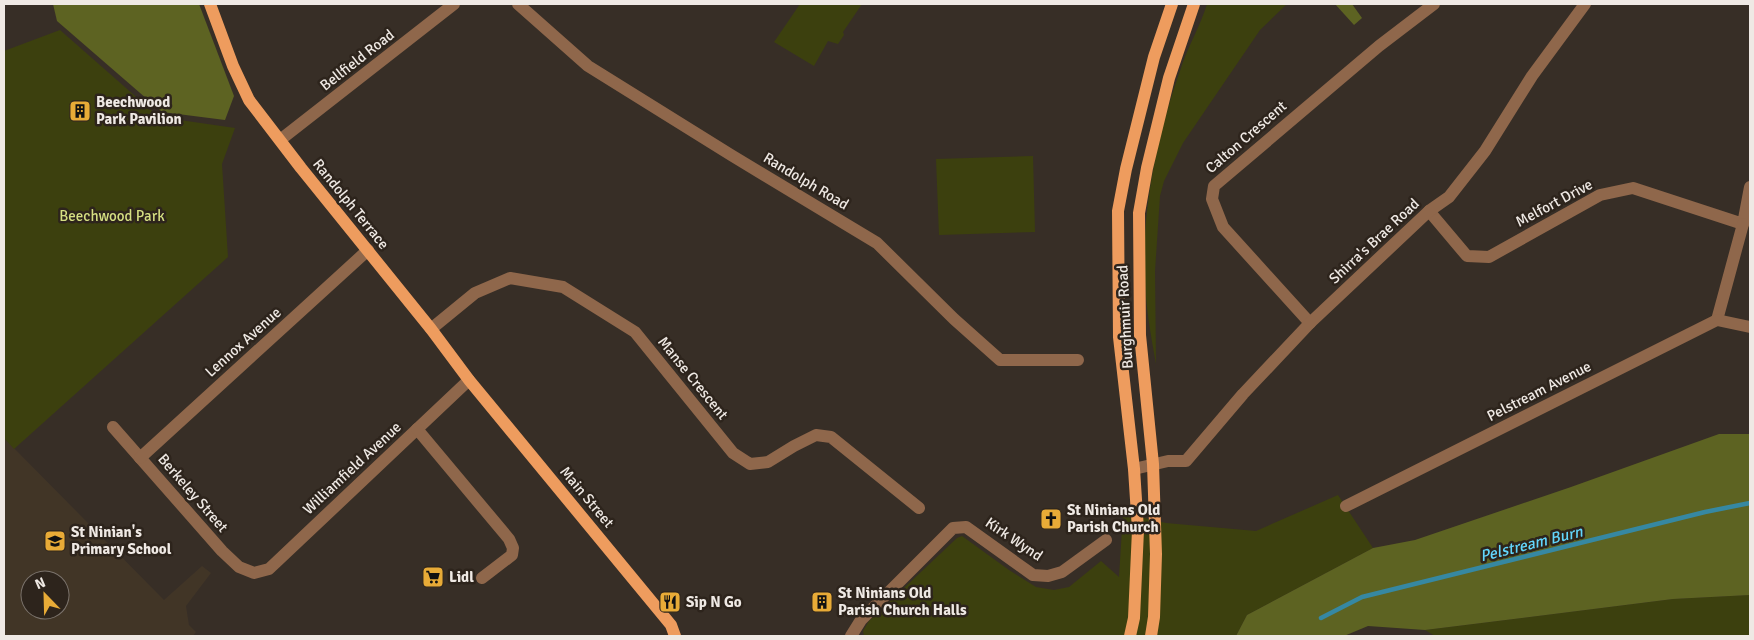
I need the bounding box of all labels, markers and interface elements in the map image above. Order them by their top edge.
street label: Bellfield Road [316,25,398,94]
place label: Beechwood Park Pavilion [96,93,182,128]
street label: Calton Crescent [1202,97,1290,177]
building icon: Beechwood Park Pavilion [68,99,92,123]
street label: Randolph Road [760,148,852,214]
street label: Randolph Terrace [309,155,393,253]
street label: Melfort Drive [1512,175,1596,231]
street label: Shirra's Brae Road [1325,195,1423,287]
park label: Beechwood Park [59,207,165,225]
street label: Burghmuir Road [1113,265,1137,369]
street label: Lennox Avenue [201,303,285,381]
street label: Manse Crescent [654,333,732,423]
street label: Pelstream Avenue [1484,357,1594,425]
street label: Williamfield Avenue [299,418,405,518]
street label: Berkeley Street [154,450,232,536]
street label: Main Street [556,463,618,531]
place label: St Ninians Old Parish Church [1067,501,1160,536]
church icon: St Ninians Old Parish Church [1039,507,1063,531]
street label: Kirk Wynd [982,513,1046,565]
water label: Pelstream Burn [1478,521,1586,566]
place label: St Ninian's Primary School [71,523,172,558]
school or university icon: St Ninian's Primary School [43,529,67,553]
supermarket icon: Lidl [421,565,445,589]
place label: Lidl [449,568,474,586]
north arrow [20,570,70,620]
text: N [32,574,48,593]
place label: St Ninians Old Parish Church Halls [838,584,967,619]
restaurant icon: Sip N Go [658,590,682,614]
building icon: St Ninians Old Parish Church Halls [810,590,834,614]
place label: Sip N Go [686,593,742,611]

